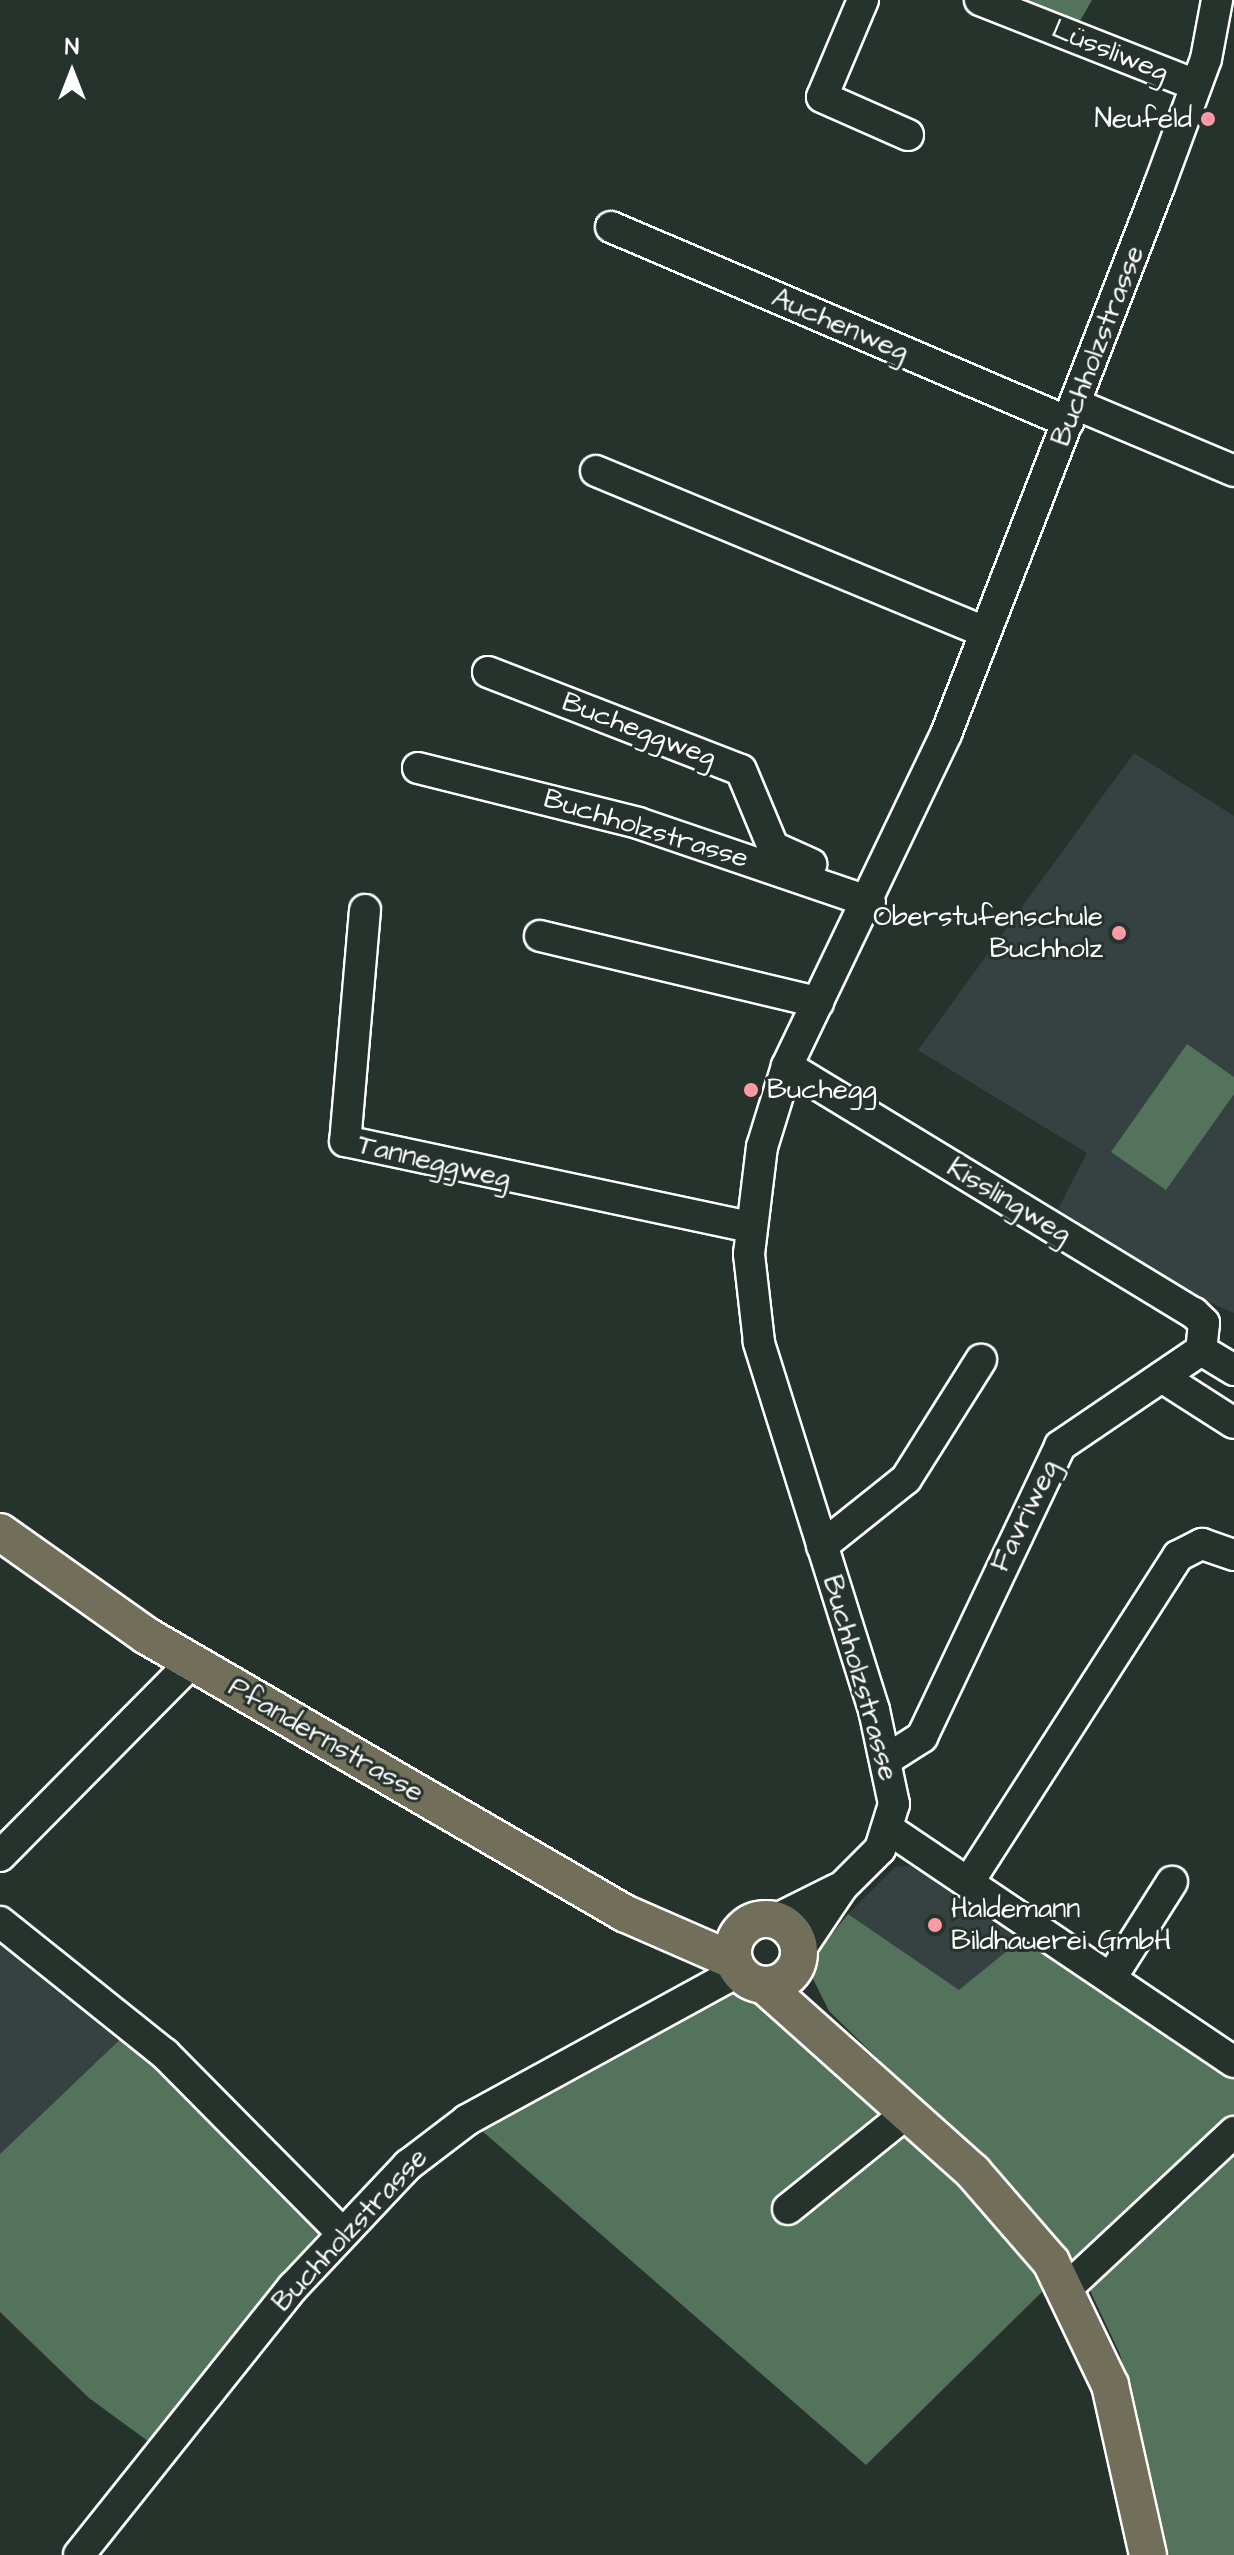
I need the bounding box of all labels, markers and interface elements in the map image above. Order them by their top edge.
street label: Lüssliweg [1047,12,1173,90]
north arrow [32,32,112,112]
text: N [65,32,79,63]
place label: Neufeld [1095,102,1192,136]
marker: Neufeld [1199,110,1217,128]
street label: Buchholzstrasse [1044,241,1152,451]
street label: Auchenweg [767,281,913,369]
street label: Bucheggweg [557,685,721,775]
street label: Buchholzstrasse [540,782,752,876]
place label: Oberstufenschule Buchholz [873,900,1103,966]
marker: Oberstufenschule Buchholz [1110,924,1128,942]
place label: Buchegg [767,1073,877,1107]
marker: Buchegg [742,1081,760,1099]
street label: Tanneggweg [354,1128,514,1196]
street label: Kisslingweg [941,1151,1077,1251]
street label: Favriweg [984,1455,1066,1577]
street label: Buchholzstrasse [815,1572,905,1784]
street label: Pfandernstrasse [222,1670,430,1810]
place label: Haldemann Bildhauerei GmbH [951,1892,1171,1958]
marker: Haldemann Bildhauerei GmbH [926,1916,944,1934]
street label: Buchholzstrasse [265,2141,435,2319]

